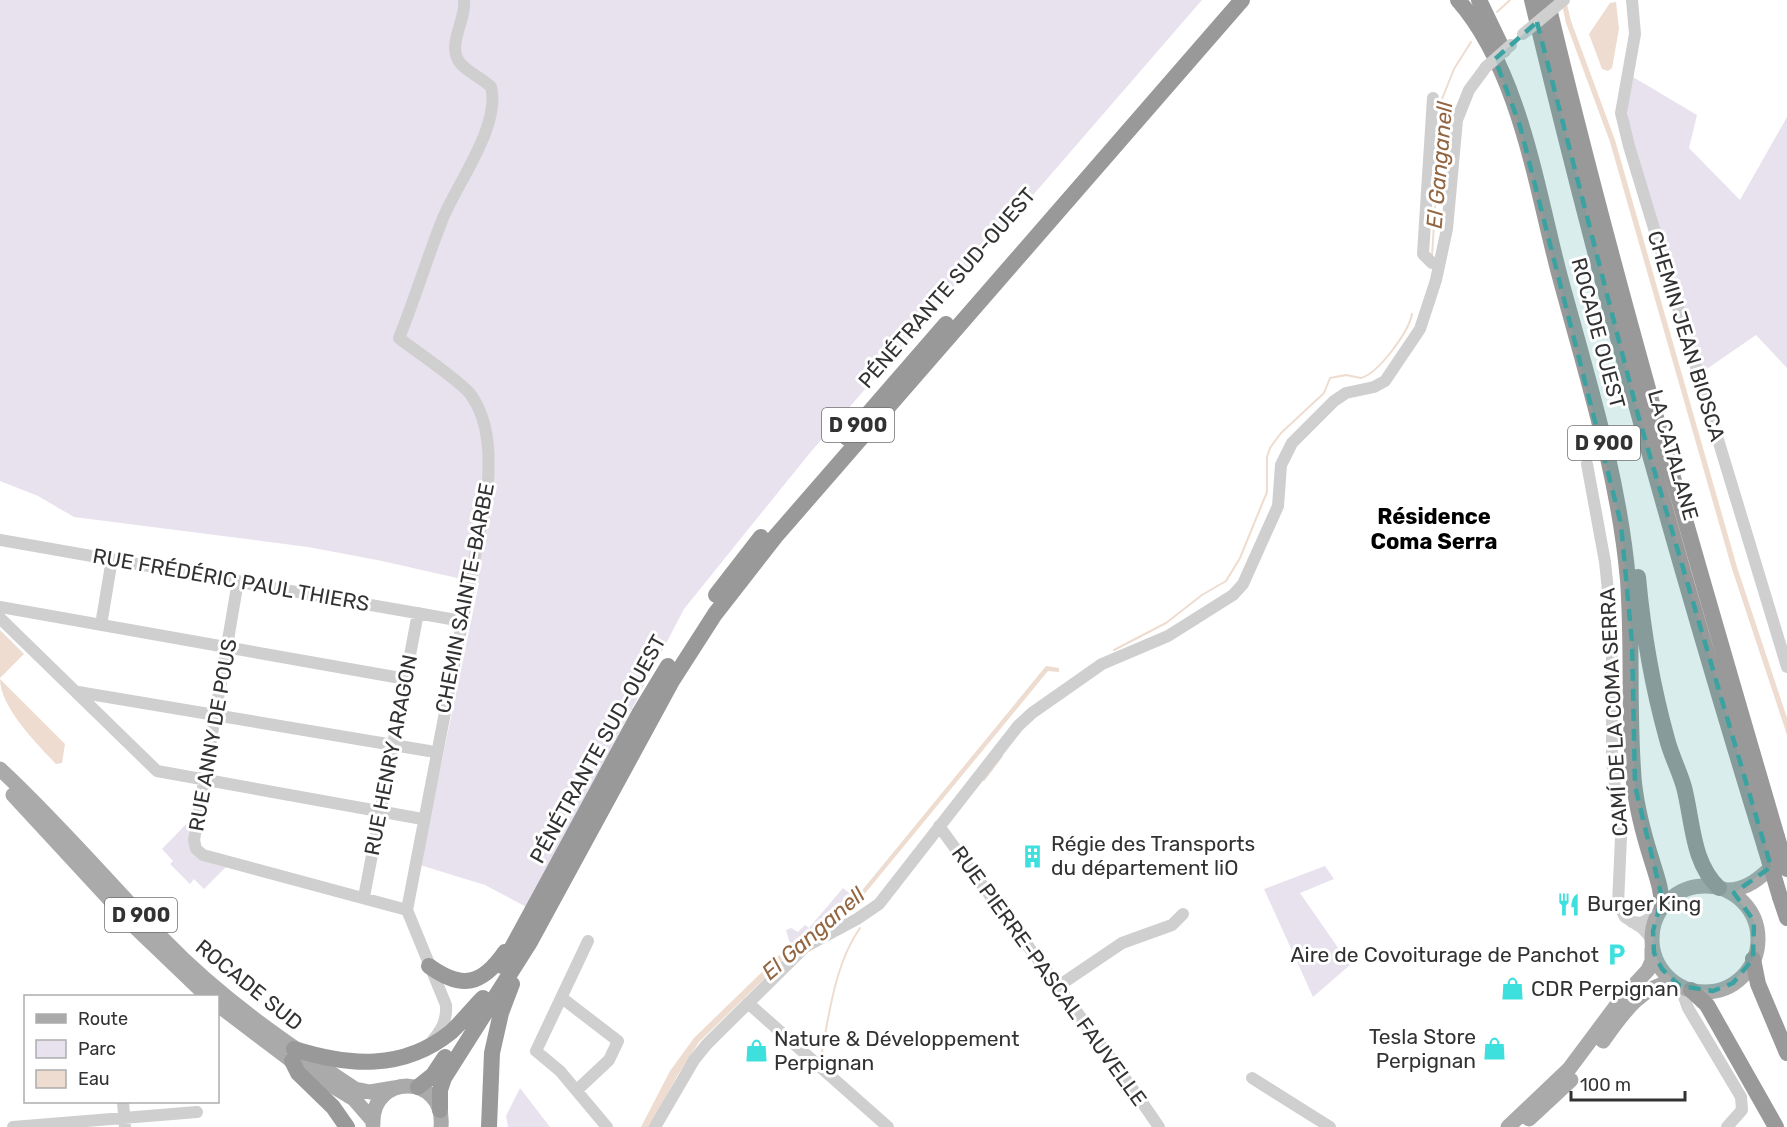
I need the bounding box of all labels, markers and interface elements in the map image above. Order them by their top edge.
water label: El Ganganell [1420,100,1459,230]
street label: PÉNÉTRANTE SUD-OUEST [853,182,1040,393]
street label: CHEMIN JEAN BIOSCA [1643,228,1730,444]
street label: ROCADE OUEST [1566,255,1631,411]
street label: LA CATALANE [1643,387,1704,523]
road number: D 900 [822,408,894,442]
road number: D 900 [1568,426,1640,460]
street label: CHEMIN SAINTE-BARBE [430,481,499,715]
district label: Résidence Coma Serra [1370,503,1498,555]
street label: RUE FRÉDÉRIC PAUL THIERS [91,543,371,616]
street label: CAMÍ DE LA COMA SERRA [1594,587,1633,837]
street label: PÉNÉTRANTE SUD-OUEST [524,630,671,867]
street label: RUE ANNY DE POUS [183,637,242,833]
street label: RUE HENRY ARAGON [359,652,422,858]
place label: Régie des Transports du département liO [1051,831,1255,880]
street label: RUE PIERRE-PASCAL FAUVELLE [947,841,1152,1110]
building icon: Régie des Transports du département liO [1020,843,1046,869]
water label: El Ganganell [756,881,871,985]
restaurant icon: Burger King [1556,891,1582,917]
place label: Burger King [1587,891,1701,916]
road number: D 900 [105,898,177,932]
street label: ROCADE SUD [191,934,308,1035]
place label: Aire de Covoiturage de Panchot [1291,942,1599,967]
parking icon: Aire de Covoiturage de Panchot [1604,942,1630,968]
shop icon: CDR Perpignan [1500,976,1526,1002]
place label: CDR Perpignan [1531,976,1679,1001]
legend [24,995,219,1103]
text: Route [78,1008,128,1030]
place label: Tesla Store Perpignan [1369,1024,1476,1073]
place label: Nature & Développement Perpignan [774,1026,1019,1075]
shop icon: Tesla Store Perpignan [1481,1036,1507,1062]
text: Parc [78,1038,116,1060]
shop icon: Nature & Développement Perpignan [743,1038,769,1064]
scale bar [1571,1064,1685,1102]
text: Eau [78,1068,110,1090]
text: 100 m [1580,1074,1631,1096]

